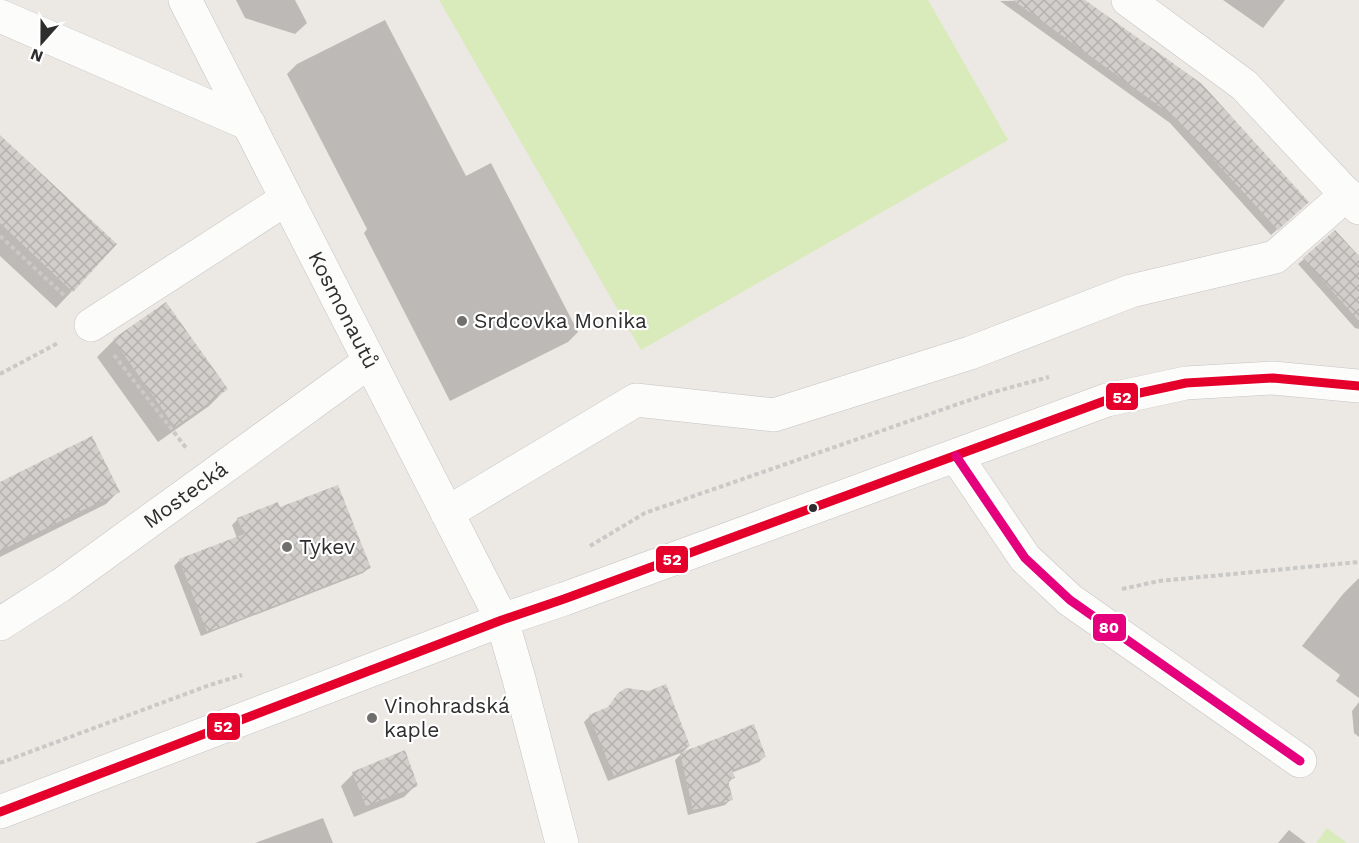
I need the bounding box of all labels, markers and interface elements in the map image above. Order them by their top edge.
north arrow [12,12,72,72]
text: N [28,45,46,67]
street label: Kosmonautů [303,247,384,373]
place label: Srdcovka Monika [474,308,647,333]
marker: Srdcovka Monika [455,314,469,328]
line badge: 52 [1105,382,1139,411]
text: 52 [1113,388,1131,407]
street label: Mostecká [138,456,232,533]
unlabelled marker [807,502,819,514]
place label: Tykev [299,534,355,559]
marker: Tykev [280,540,294,554]
line badge: 52 [655,545,689,574]
text: 52 [663,550,681,569]
line badge: 80 [1092,613,1127,642]
text: 80 [1099,618,1119,637]
place label: Vinohradská kaple [384,693,510,742]
marker: Vinohradská kaple [365,711,379,725]
line badge: 52 [206,712,241,741]
text: 52 [214,717,232,736]

